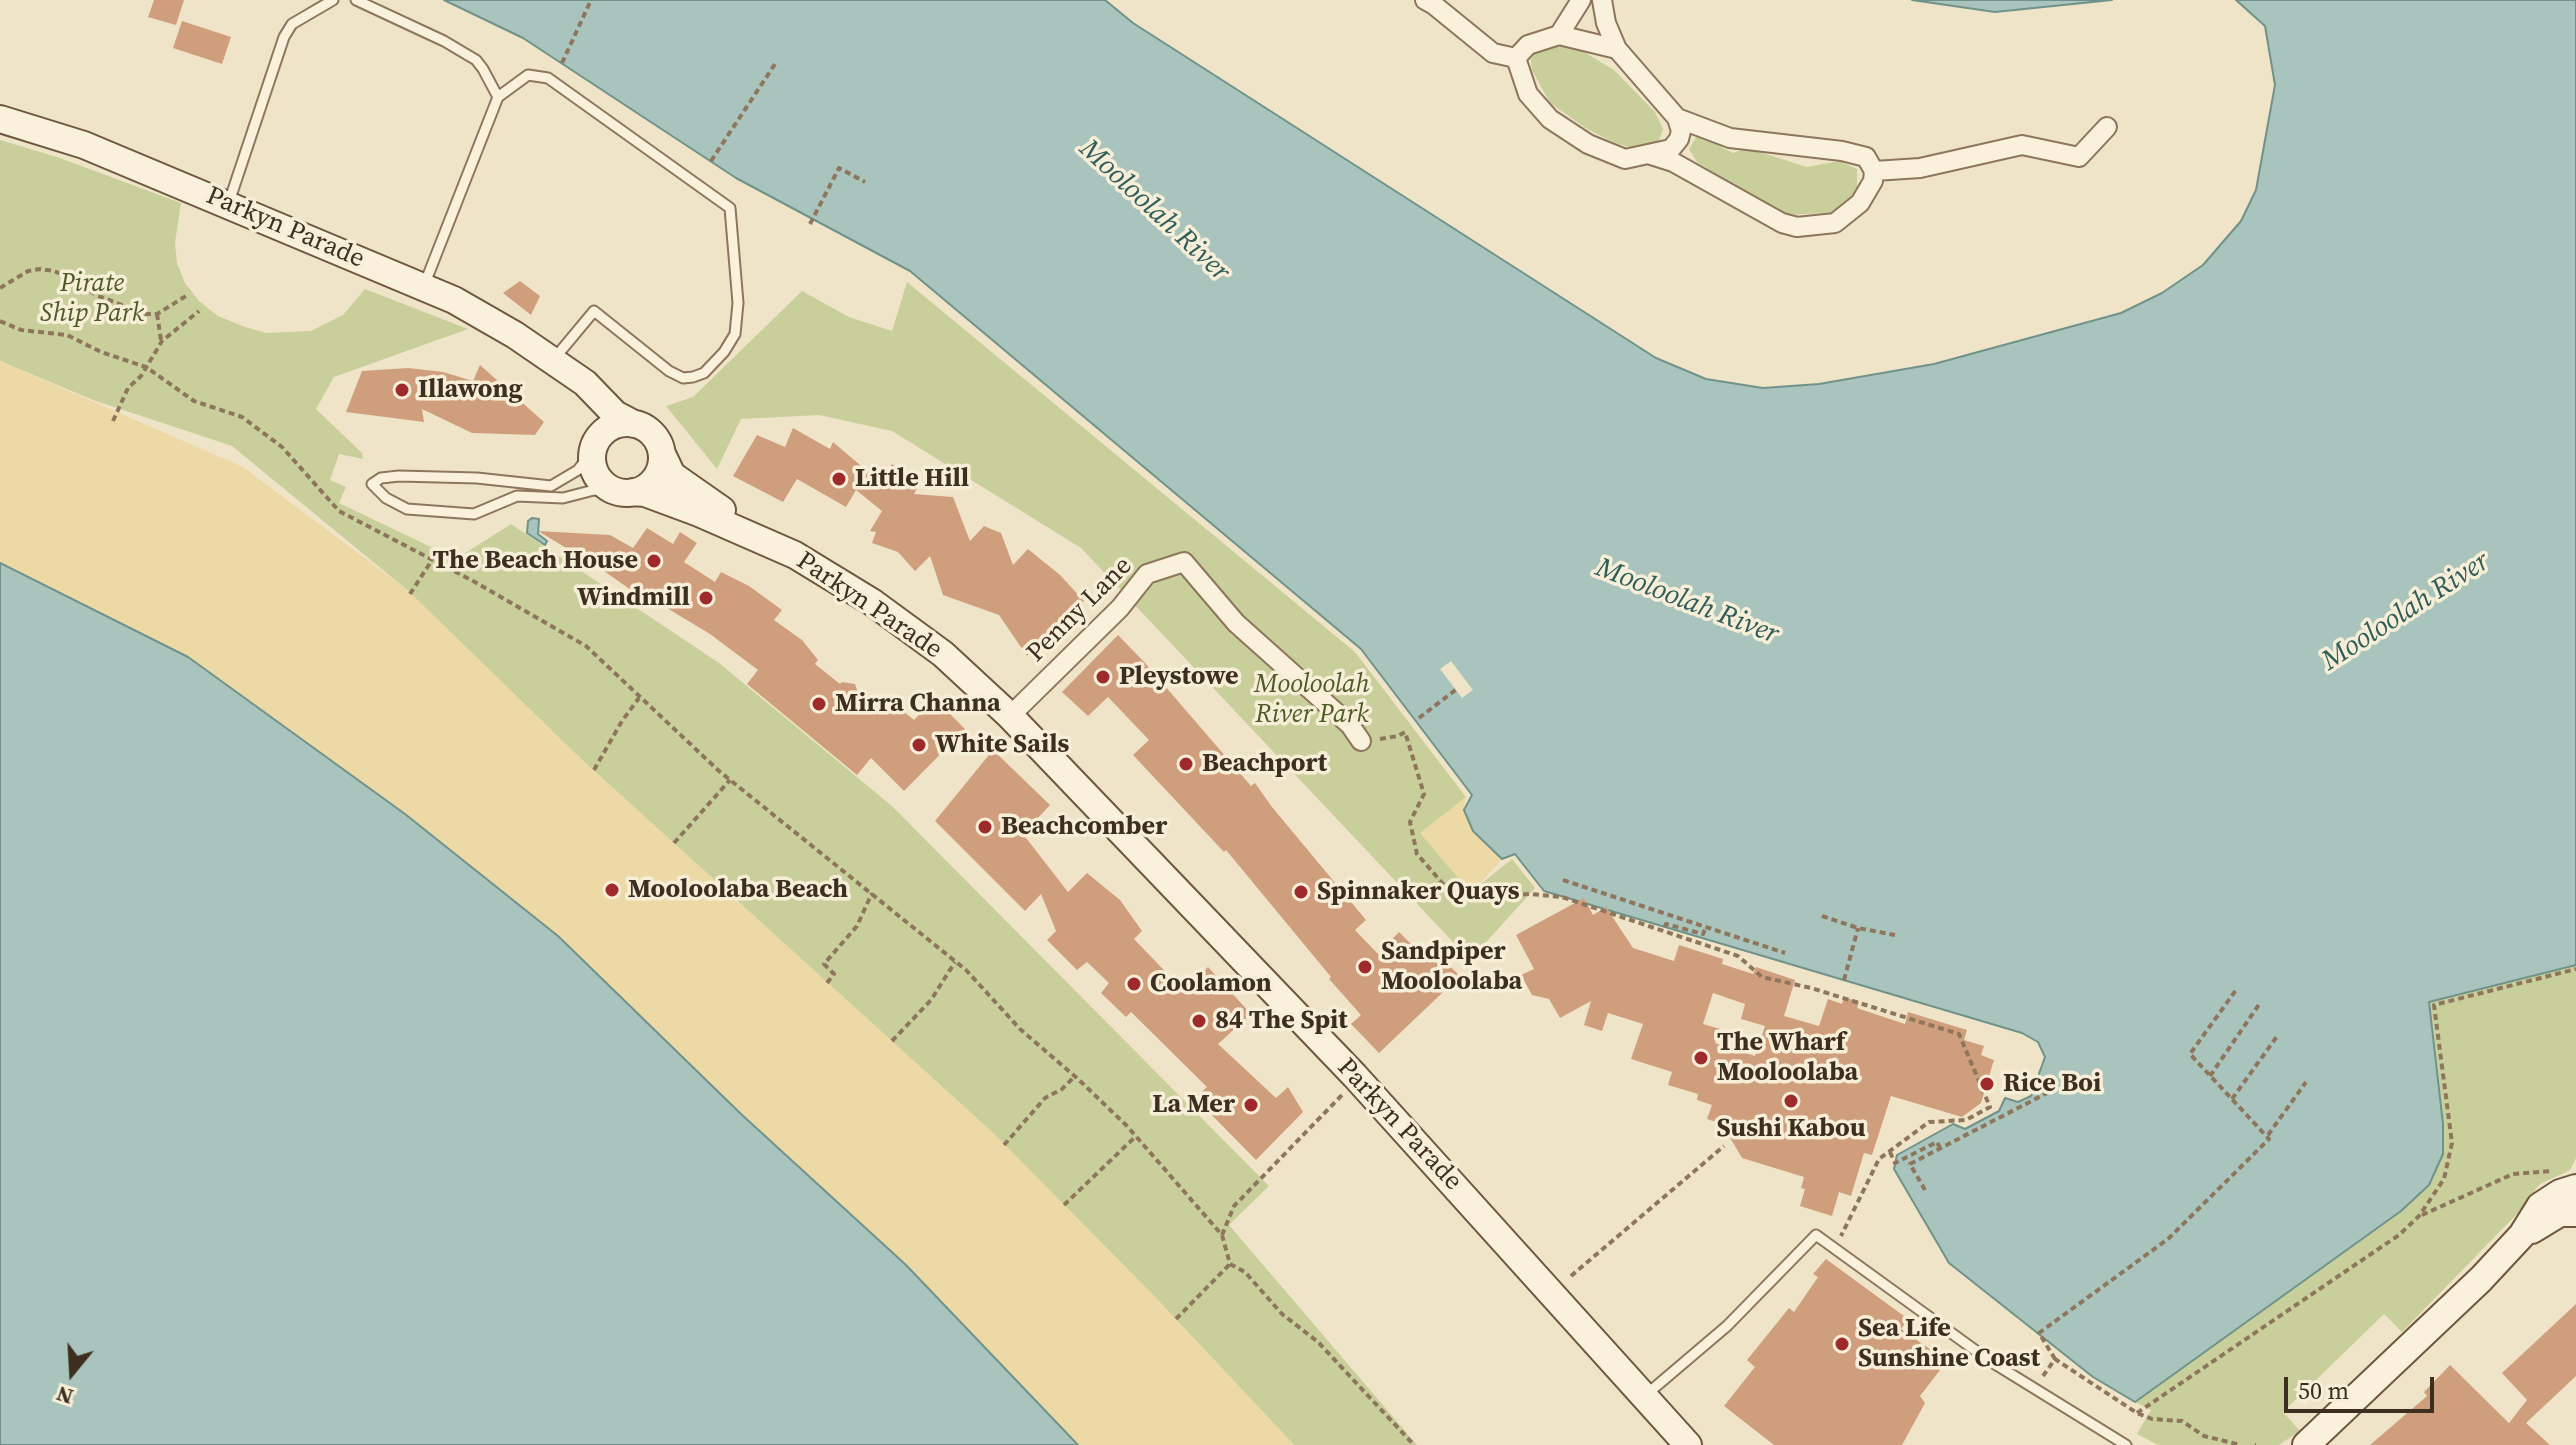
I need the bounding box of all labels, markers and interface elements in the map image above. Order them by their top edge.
water label: Mooloolah River [1072,133,1236,289]
street label: Parkyn Parade [201,181,369,275]
park label: Pirate Ship Park [40,268,144,330]
place label: Illawong [418,374,523,406]
marker: Illawong [393,381,411,399]
place label: Little Hill [855,463,969,495]
marker: Little Hill [830,470,848,488]
place label: The Beach House [433,545,638,577]
water label: Mooloolah River [2316,545,2496,679]
street label: Parkyn Parade [790,546,948,666]
street label: Penny Lane [1021,551,1139,669]
marker: The Beach House [645,552,663,570]
water label: Mooloolah River [1591,552,1783,652]
place label: Windmill [577,582,690,614]
marker: Windmill [697,589,715,607]
place label: Pleystowe [1119,661,1239,693]
marker: Pleystowe [1094,668,1112,686]
park label: Mooloolah River Park [1254,669,1370,730]
place label: Mirra Channa [835,688,1001,720]
marker: Mirra Channa [810,695,828,713]
place label: White Sails [935,729,1069,761]
marker: White Sails [910,736,928,754]
place label: Beachport [1202,748,1327,780]
marker: Beachport [1177,755,1195,773]
place label: Beachcomber [1001,811,1167,843]
marker: Beachcomber [976,818,994,836]
place label: Mooloolaba Beach [628,874,848,906]
place label: Spinnaker Quays [1317,876,1519,908]
marker: Mooloolaba Beach [603,881,621,899]
marker: Spinnaker Quays [1292,883,1310,901]
place label: Sandpiper Mooloolaba [1381,936,1522,998]
marker: Sandpiper Mooloolaba [1356,958,1374,976]
place label: Coolamon [1150,968,1272,1000]
marker: Coolamon [1125,975,1143,993]
place label: 84 The Spit [1215,1005,1348,1037]
marker: 84 The Spit [1190,1012,1208,1030]
place label: The Wharf Mooloolaba [1717,1027,1858,1088]
marker: The Wharf Mooloolaba [1692,1049,1710,1067]
street label: Parkyn Parade [1330,1053,1468,1197]
place label: Rice Boi [2003,1068,2101,1100]
marker: Rice Boi [1978,1075,1996,1093]
place label: La Mer [1152,1089,1235,1121]
marker: Sushi Kabou [1782,1092,1800,1110]
marker: La Mer [1242,1096,1260,1114]
place label: Sushi Kabou [1717,1113,1865,1145]
place label: Sea Life Sunshine Coast [1858,1313,2040,1374]
north arrow [32,1333,112,1413]
marker: Sea Life Sunshine Coast [1833,1335,1851,1353]
scale bar [2288,1361,2438,1411]
text: 50 m [2298,1374,2349,1407]
text: N [52,1379,77,1413]

